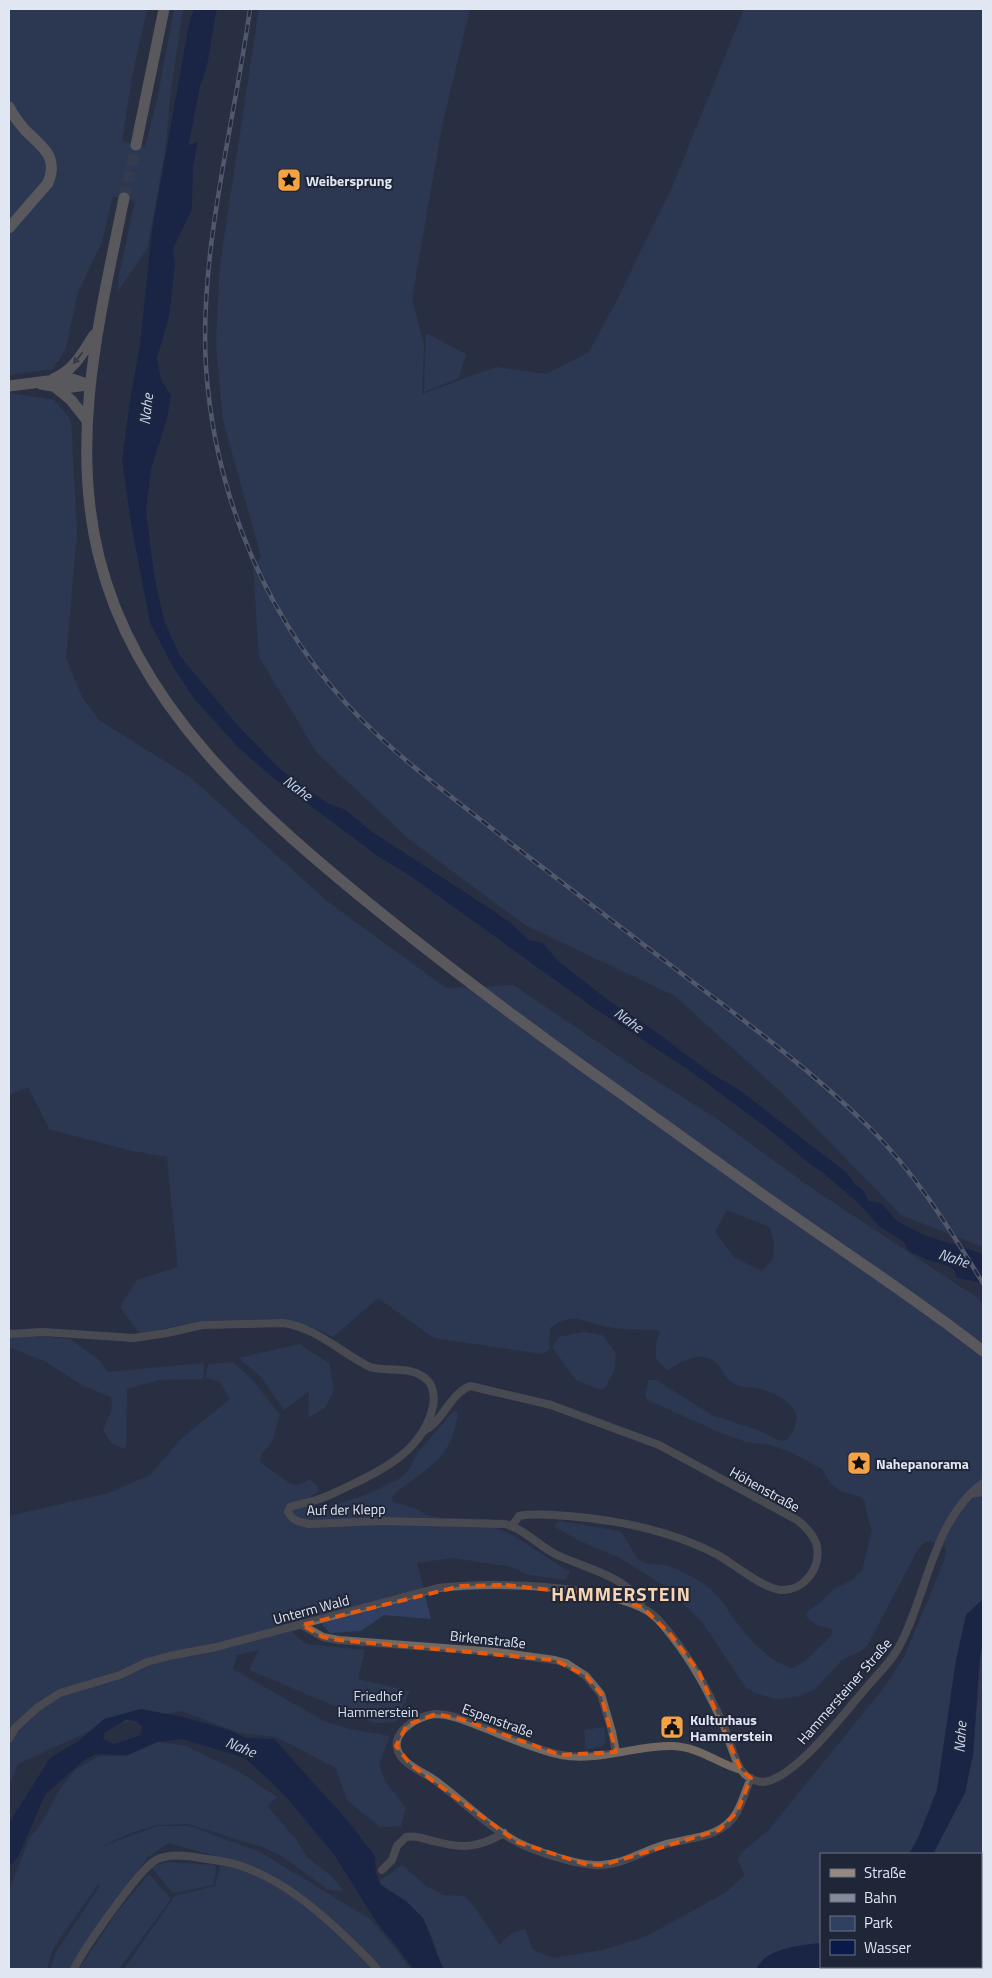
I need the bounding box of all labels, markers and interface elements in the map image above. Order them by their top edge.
place icon: Weibersprung [276,167,302,193]
place label: Weibersprung [306,170,392,191]
one-way arrow [73,352,84,365]
water label: Nahe [133,391,159,426]
water label: Nahe [279,769,318,807]
water label: Nahe [610,1001,649,1039]
water label: Nahe [936,1242,973,1274]
place icon: Nahepanorama [846,1450,872,1476]
place label: Nahepanorama [876,1453,969,1474]
street label: Höhenstraße [726,1461,804,1517]
street label: Auf der Klepp [306,1498,386,1520]
district label: HAMMERSTEIN [551,1579,691,1608]
street label: Unterm Wald [271,1589,351,1629]
street label: Birkenstraße [449,1625,527,1653]
street label: Hammersteiner Straße [792,1633,896,1749]
park label: Friedhof Hammerstein [338,1685,418,1722]
street label: Espenstraße [459,1697,537,1743]
place label: Kulturhaus Hammerstein [690,1709,773,1746]
public building icon: Kulturhaus Hammerstein [659,1714,685,1740]
water label: Nahe [947,1720,973,1753]
water label: Nahe [222,1730,261,1764]
legend [820,1853,982,1968]
text: Straße [864,1861,906,1884]
text: Bahn [864,1886,897,1909]
text: Park [864,1911,893,1934]
text: Wasser [864,1936,911,1959]

